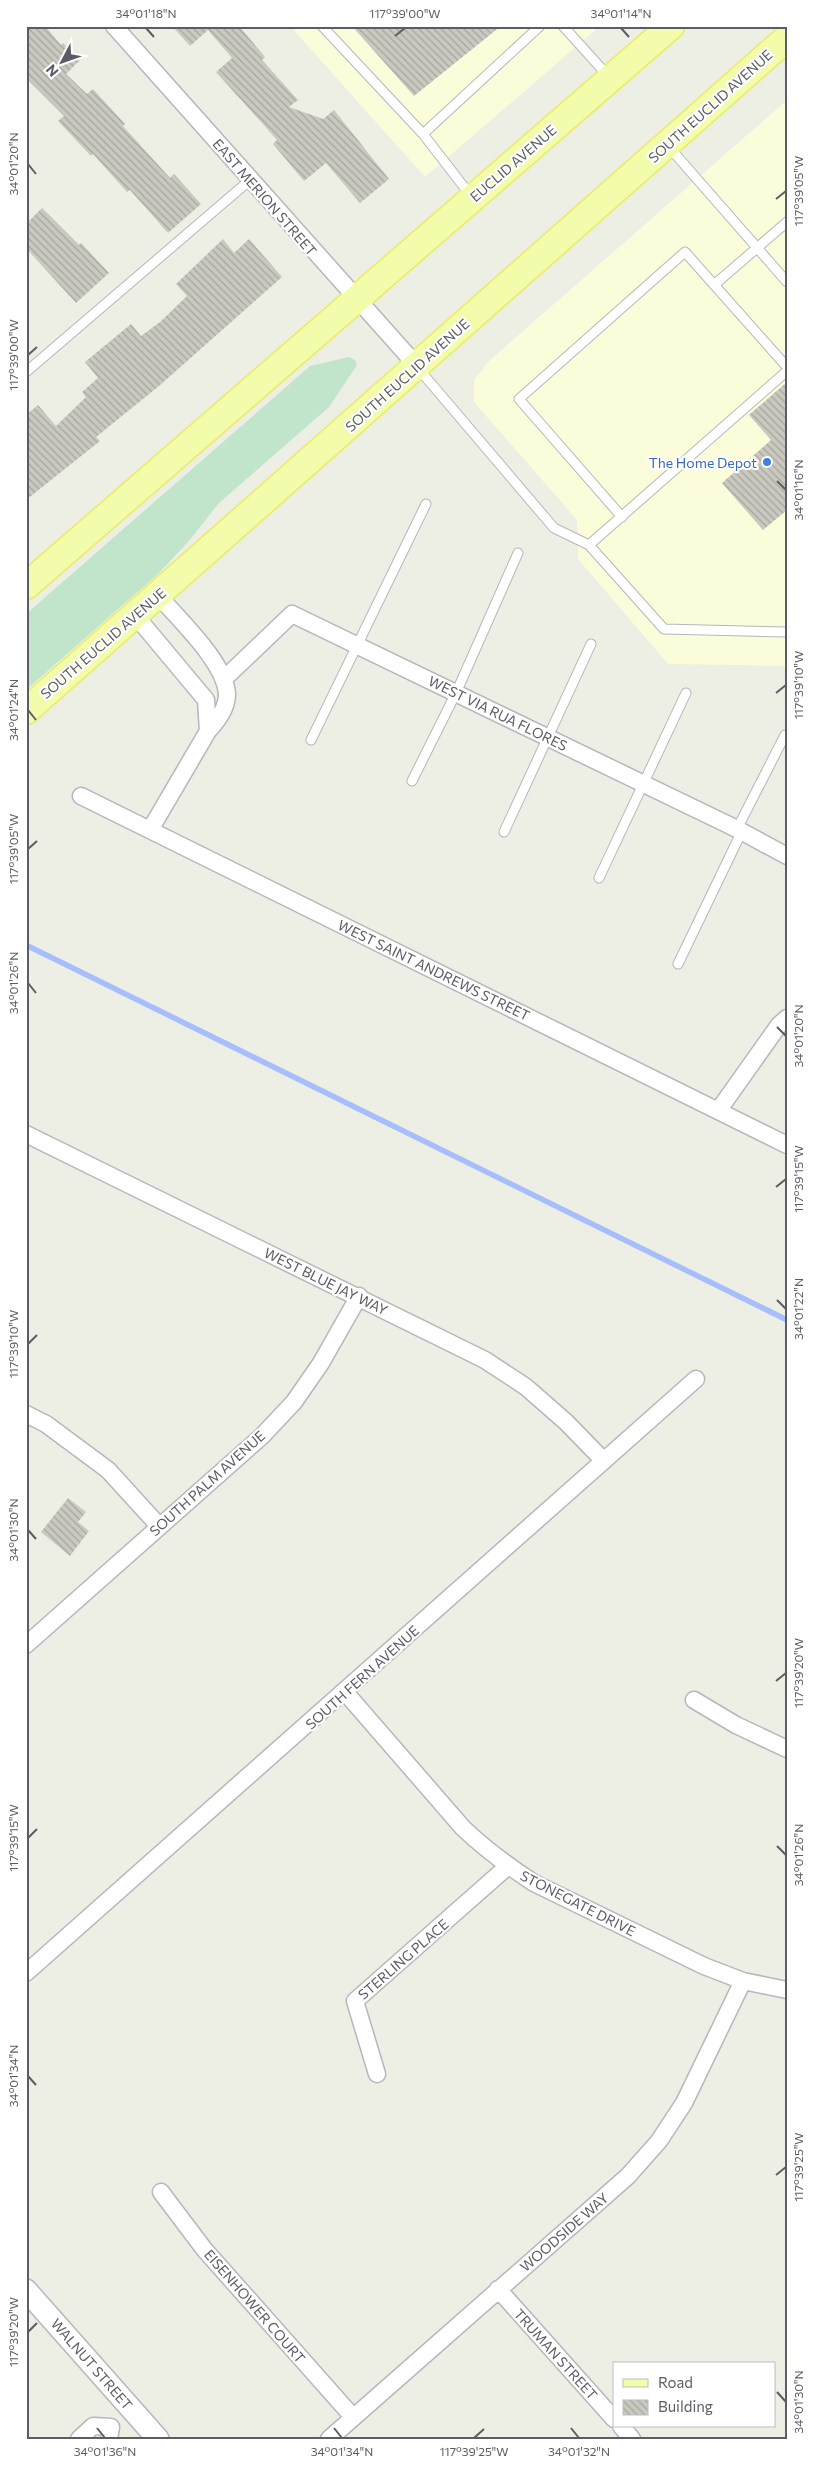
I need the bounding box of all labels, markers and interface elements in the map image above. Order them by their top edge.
text: 34°01'18"N [116,6,176,20]
text: 117°39'00"W [369,6,441,20]
text: 34°01'14"N [591,6,651,20]
north arrow [38,38,88,88]
street label: SOUTH EUCLID AVENUE [645,46,775,166]
text: N [42,61,62,80]
street label: EUCLID AVENUE [466,121,560,205]
text: 34°01'20"N [6,132,20,196]
street label: EAST MERION STREET [210,135,320,259]
text: 117°39'05"W [791,156,805,226]
street label: SOUTH EUCLID AVENUE [342,315,472,435]
text: 117°39'00"W [6,319,20,391]
place label: The Home Depot [649,454,757,471]
marker: The Home Depot [761,456,773,468]
text: 34°01'16"N [791,460,805,520]
street label: SOUTH EUCLID AVENUE [37,584,169,702]
text: 117°39'10"W [791,651,805,719]
street label: WEST VIA RUA FLORES [426,672,570,754]
text: 34°01'24"N [6,679,20,741]
text: 117°39'05"W [6,814,20,884]
street label: WEST SAINT ANDREWS STREET [335,916,533,1024]
text: 34°01'26"N [6,952,20,1014]
text: 34°01'20"N [791,1004,805,1068]
text: 117°39'15"W [791,1145,805,1213]
street label: WEST BLUE JAY WAY [261,1244,391,1318]
text: 34°01'22"N [791,1278,805,1340]
text: 117°39'10"W [6,1310,20,1378]
street label: SOUTH PALM AVENUE [146,1427,268,1539]
text: 34°01'30"N [6,1498,20,1562]
street label: SOUTH FERN AVENUE [302,1622,422,1732]
text: 117°39'20"W [791,1638,805,1708]
text: 117°39'15"W [6,1804,20,1872]
text: 34°01'26"N [791,1824,805,1886]
street label: STONEGATE DRIVE [518,1867,638,1939]
street label: STERLING PLACE [354,1915,452,2003]
text: 34°01'34"N [6,2045,20,2107]
text: 117°39'25"W [791,2132,805,2202]
street label: WOODSIDE WAY [516,2189,612,2275]
street label: EISENHOWER COURT [201,2246,309,2366]
text: 117°39'20"W [6,2297,20,2367]
street label: TRUMAN STREET [511,2305,601,2403]
street label: WALNUT STREET [48,2315,136,2413]
legend [613,2362,776,2428]
text: 34°01'30"N [791,2370,805,2434]
text: Road [658,2373,693,2391]
text: Building [658,2397,713,2415]
text: 34°01'36"N [74,2444,136,2458]
text: 34°01'34"N [311,2444,373,2458]
text: 117°39'25"W [439,2444,509,2458]
text: 34°01'32"N [548,2444,610,2458]

